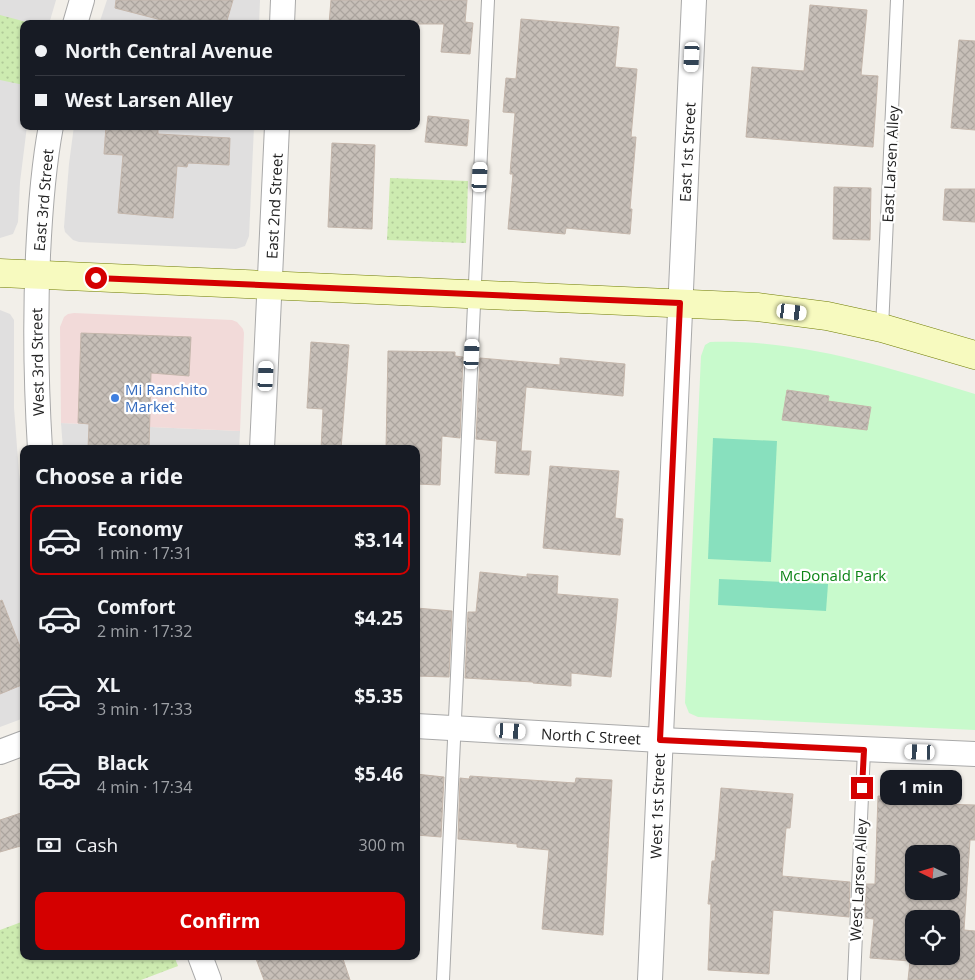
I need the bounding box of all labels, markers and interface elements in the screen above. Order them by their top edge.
text: North Central Avenue [65,38,273,64]
car [683,42,700,72]
text: West Larsen Alley [65,87,233,113]
street label: East 1st Street [674,102,700,202]
street label: East Larsen Alley [877,105,903,223]
street label: East 3rd Street [29,148,57,252]
street label: East 2nd Street [261,153,287,259]
car [471,162,488,192]
route start [85,267,107,289]
car [776,303,807,321]
street label: West 3rd Street [26,308,48,416]
car [463,339,480,369]
car [257,361,274,391]
place label: Mi Ranchito Market [125,379,208,416]
marker: Mi Ranchito Market [109,392,121,404]
text: Choose a ride [35,460,183,490]
text: Economy [97,516,183,542]
icon: car [37,518,82,563]
text: $3.14 [354,527,403,553]
text: 1 min · 17:31 [97,542,192,564]
park label: McDonald Park [780,565,886,585]
text: Comfort [97,594,176,620]
icon: car [37,596,82,641]
text: $4.25 [354,605,403,631]
text: 2 min · 17:32 [97,620,192,642]
text: XL [97,672,120,698]
icon: car [37,674,82,719]
text: $5.35 [354,683,403,709]
text: 3 min · 17:33 [97,698,192,720]
car [495,723,526,739]
street label: North C Street [540,723,642,749]
car [904,744,935,760]
text: Black [97,750,149,776]
icon: car [37,752,82,797]
street label: West 1st Street [645,753,669,859]
text: $5.46 [354,761,403,787]
callout: 1 min [880,770,962,806]
text: 4 min · 17:34 [97,776,192,798]
text: 1 min [899,776,943,798]
route end [851,777,873,799]
street label: West Larsen Alley [845,818,871,942]
icon: cash [35,831,63,859]
text: Cash [75,832,118,858]
text: 300 m [359,834,405,856]
north arrow [905,845,960,900]
map controls [905,845,960,965]
button: Confirm [35,892,405,950]
button: locate [905,910,960,965]

